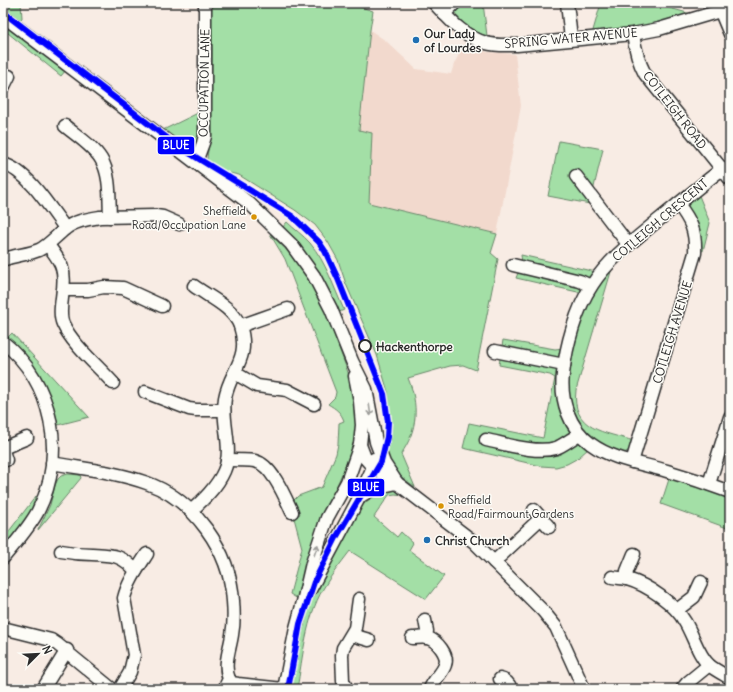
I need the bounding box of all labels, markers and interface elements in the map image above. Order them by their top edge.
street label: SPRING WATER AVENUE [504,25,638,51]
place label: Our Lady of Lourdes [424,26,482,55]
street label: OCCUPATION LANE [196,29,212,137]
marker: Our Lady of Lourdes [411,35,421,45]
street label: COTLEIGH ROAD [640,68,710,152]
line badge: BLUE [157,136,195,155]
text: BLUE [163,138,190,152]
street label: COTLEIGH CRESCENT [609,176,711,264]
place label: Sheffield Road/Occupation Lane [132,204,247,232]
marker: Sheffield Road/Occupation Lane [249,212,259,222]
street label: COTLEIGH AVENUE [649,279,695,385]
marker: Hackenthorpe [358,339,372,353]
place label: Hackenthorpe [376,339,453,355]
one-way arrow [367,403,374,416]
line badge: BLUE [347,478,385,497]
text: BLUE [353,480,380,494]
place label: Sheffield Road/Fairmount Gardens [448,493,574,521]
marker: Sheffield Road/Fairmount Gardens [436,501,446,511]
place label: Christ Church [435,533,509,548]
marker: Christ Church [422,535,432,545]
one-way arrow [313,544,320,557]
north arrow [18,634,58,674]
text: N [39,644,55,656]

